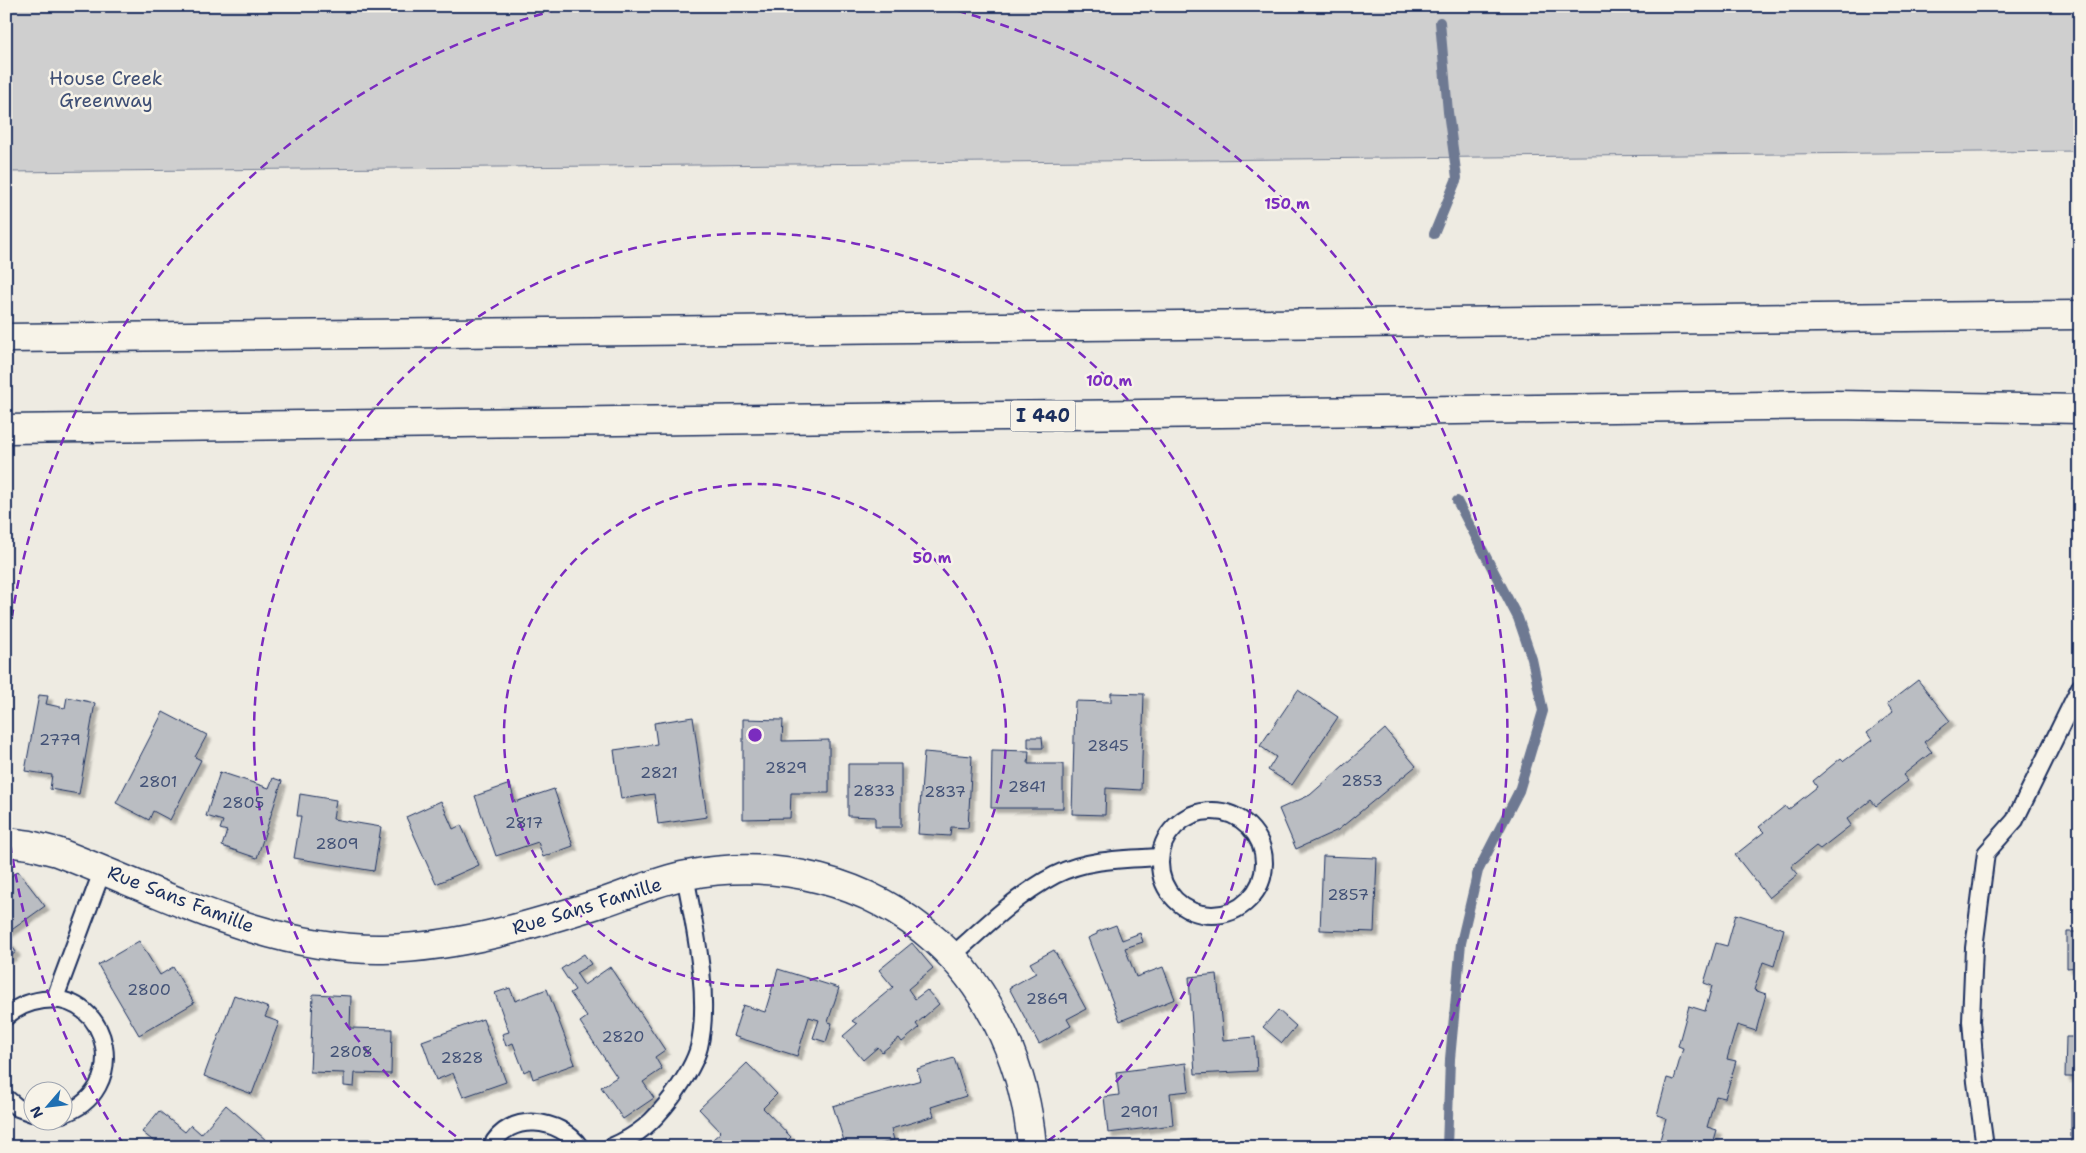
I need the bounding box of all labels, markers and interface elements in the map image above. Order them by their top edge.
park label: House Creek Greenway [49,66,163,113]
text: 150 m [1264,194,1310,214]
text: 100 m [1086,371,1132,391]
road number: I 440 [1010,401,1076,432]
text: 50 m [913,548,952,568]
centre of rings [746,726,764,744]
house number: 2779 [39,729,81,750]
house number: 2845 [1087,735,1129,756]
house number: 2829 [765,757,807,778]
house number: 2821 [640,762,678,783]
house number: 2853 [1341,770,1383,791]
house number: 2801 [139,771,177,792]
house number: 2841 [1008,776,1046,797]
house number: 2833 [853,780,895,801]
house number: 2837 [924,781,966,802]
house number: 2805 [222,792,264,813]
house number: 2817 [505,812,543,833]
house number: 2809 [315,833,359,854]
street label: Rue Sans Famille [104,860,258,938]
street label: Rue Sans Famille [509,871,665,941]
house number: 2857 [1327,884,1369,905]
house number: 2800 [127,979,171,1000]
house number: 2869 [1026,988,1068,1009]
house number: 2820 [602,1026,644,1047]
house number: 2808 [329,1041,373,1062]
house number: 2828 [441,1047,483,1068]
north arrow [22,1080,72,1130]
house number: 2901 [1120,1101,1158,1122]
text: N [26,1103,47,1121]

